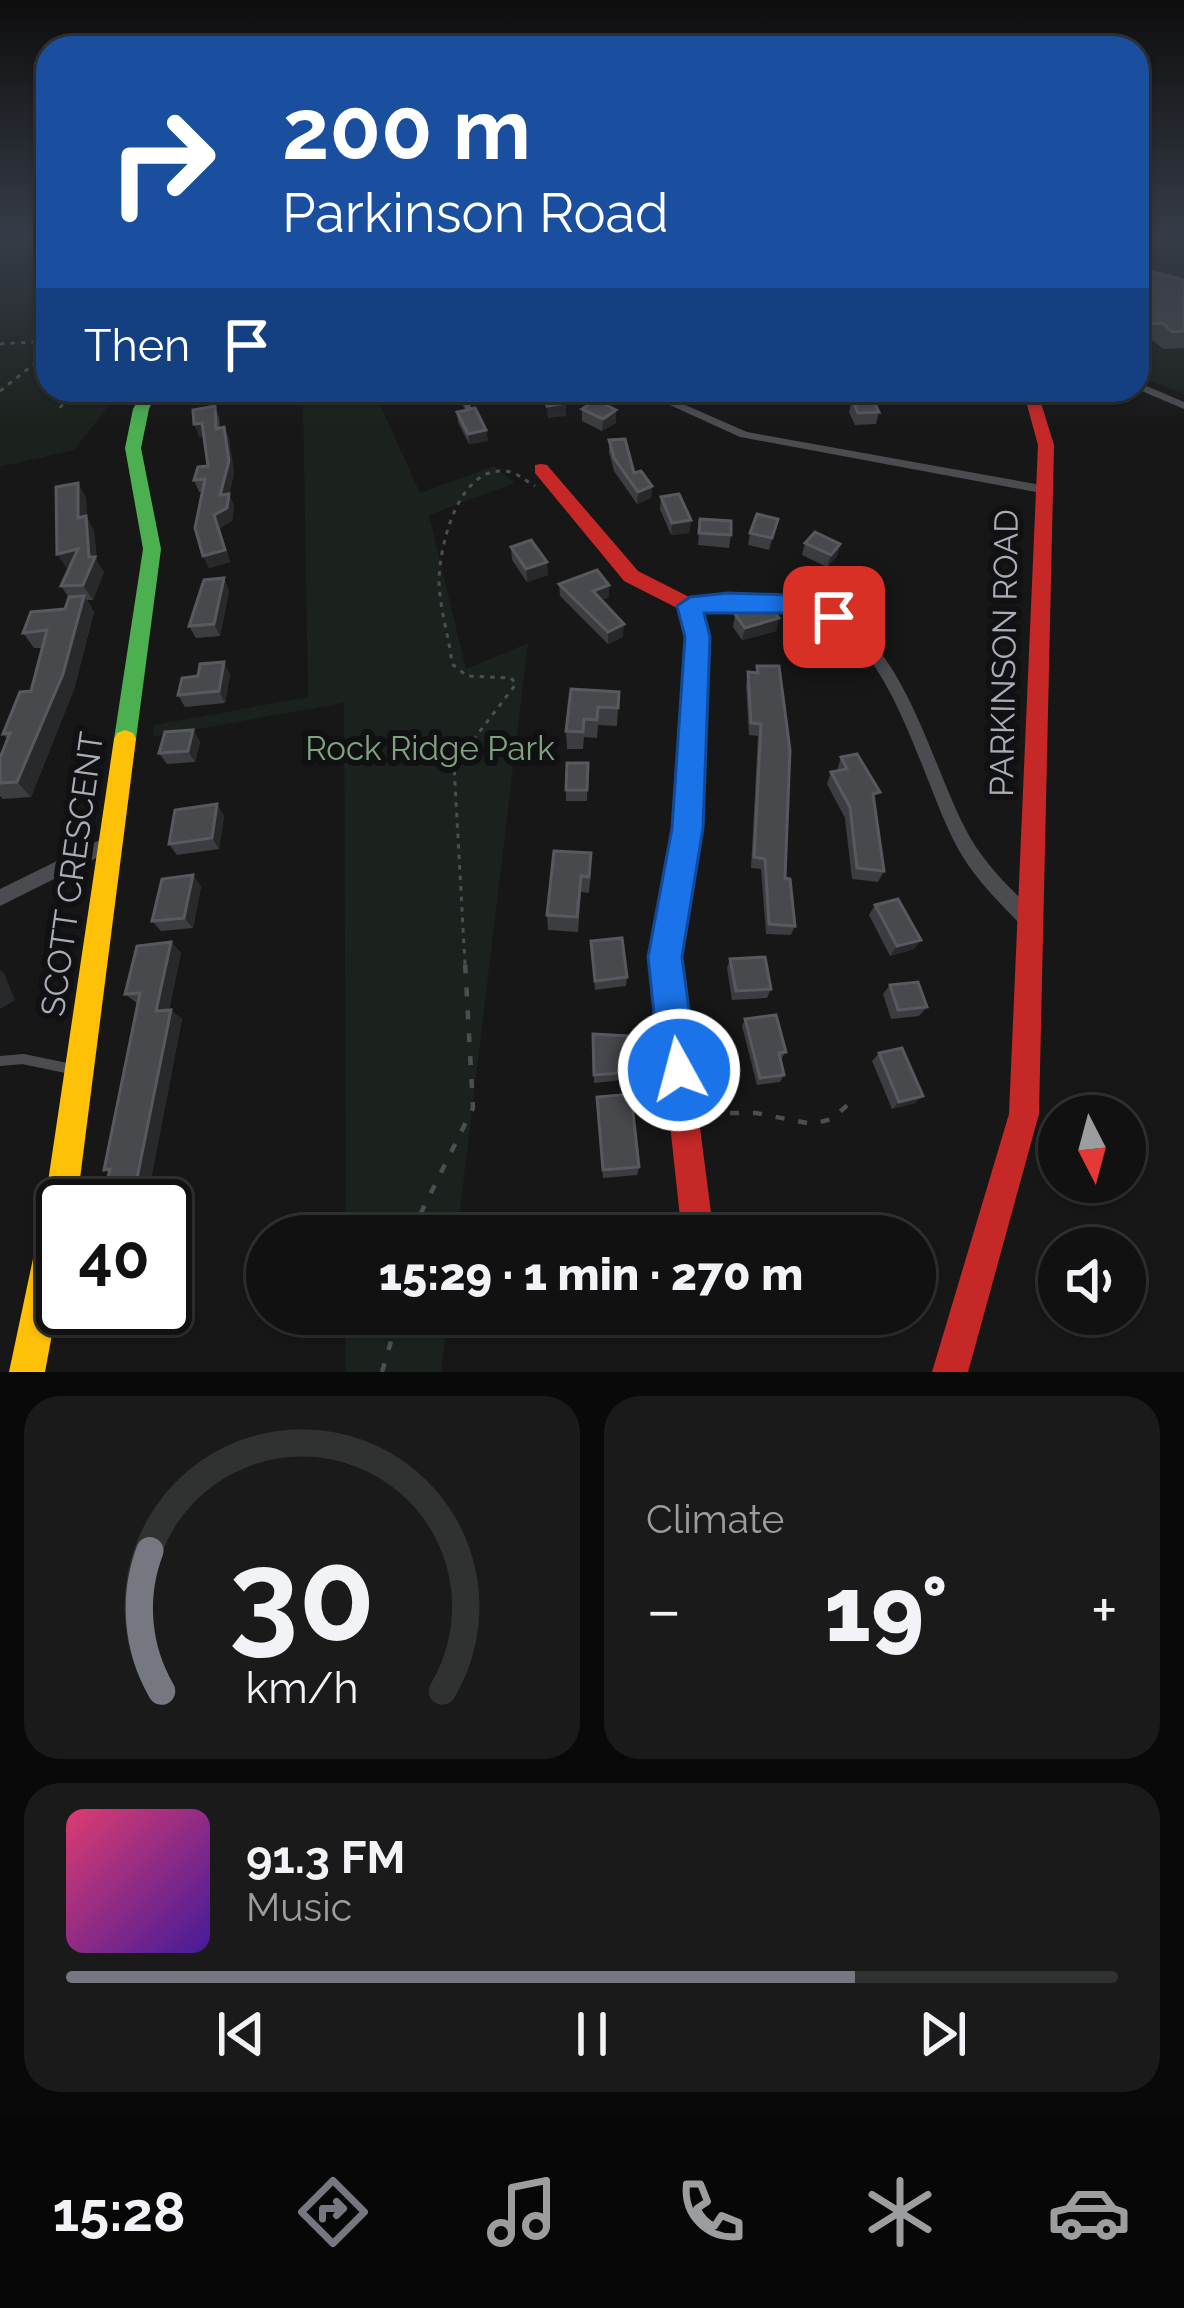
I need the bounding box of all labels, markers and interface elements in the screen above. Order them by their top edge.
text: 200 m [282,80,531,179]
icon: right [84,84,240,240]
text: Parkinson Road [282,181,669,245]
icon: arrive [214,312,280,378]
text: Then [84,319,190,372]
street label: PARKINSON ROAD [982,509,1026,797]
pin [783,566,885,668]
icon: arrive [801,584,867,650]
street label: SCOTT CRESCENT [33,729,111,1019]
park label: Rock Ridge Park [305,729,555,768]
position arrow [616,1007,742,1133]
north arrow [1038,1095,1146,1203]
map controls [1038,1095,1146,1335]
speed limit sign: 40 [36,1179,192,1335]
button: sound [1038,1227,1146,1335]
text: 15:29 · 1 min · 270 m [379,1248,803,1301]
text: Climate [646,1496,784,1542]
text: 30 [229,1523,375,1669]
text: 19° [824,1556,948,1662]
text: − [646,1571,682,1648]
text: + [1091,1571,1118,1648]
text: km/h [245,1662,359,1712]
text: 91.3 FM [246,1831,406,1884]
text: Music [246,1884,352,1930]
icon: previous [208,2001,274,2067]
icon: pause [559,2001,625,2067]
icon: next [910,2001,976,2067]
icon: directions [291,2170,375,2254]
icon: music [480,2170,564,2254]
icon: phone [669,2170,753,2254]
icon: climate [858,2170,942,2254]
icon: car [1047,2170,1131,2254]
text: 15:28 [53,2180,186,2244]

